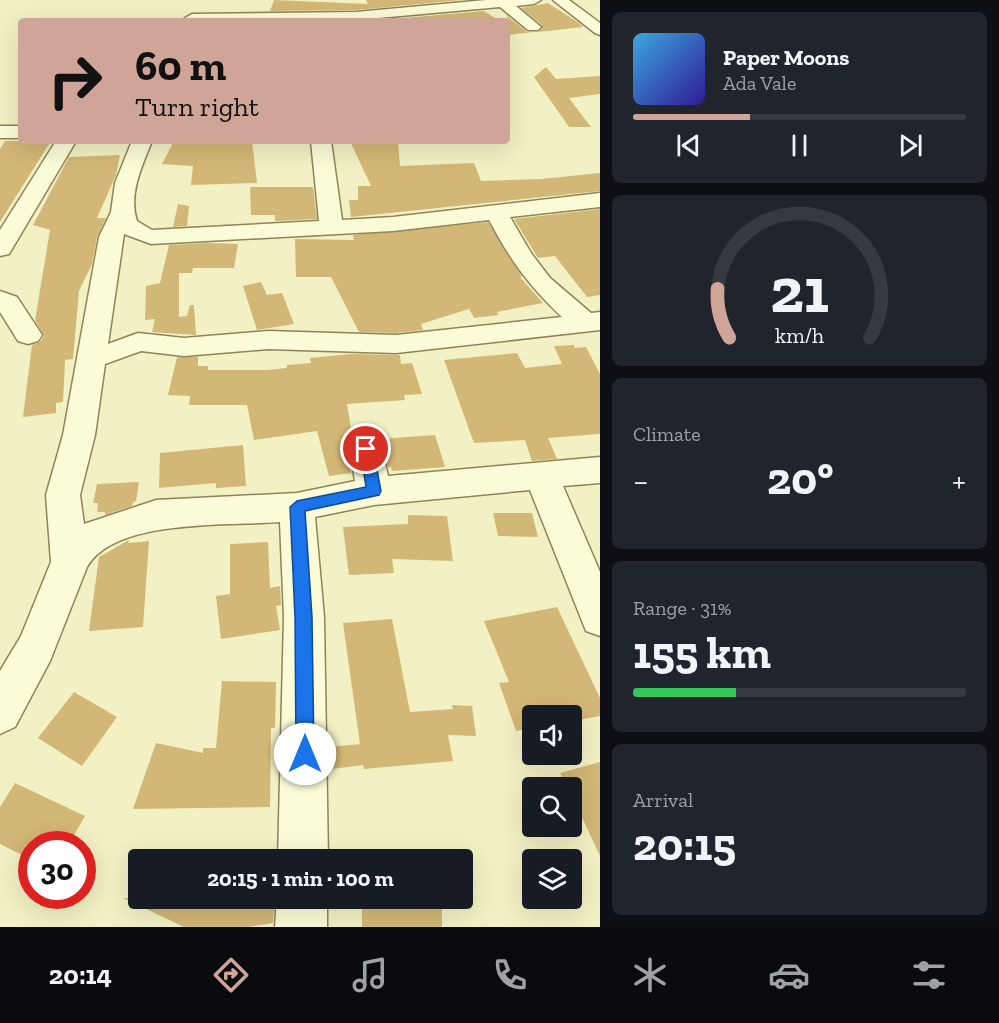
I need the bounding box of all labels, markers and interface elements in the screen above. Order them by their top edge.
text: 60 m [135,40,226,91]
icon: right [36,42,114,120]
text: Paper Moons [723,44,849,71]
text: Ada Vale [723,71,796,95]
text: Turn right [135,91,259,123]
icon: previous [672,129,705,162]
icon: pause [783,129,816,162]
icon: next [894,129,927,162]
text: 21 [770,253,829,328]
text: km/h [775,323,824,348]
text: Climate [633,422,701,446]
pin [340,423,391,474]
icon: arrive [349,432,382,465]
text: 20° [767,452,833,506]
text: − [633,461,648,500]
text: + [952,461,966,500]
text: Range · 31% [633,596,732,620]
text: 155 km [633,626,771,680]
map controls [522,705,582,909]
button: sound [522,705,582,765]
position arrow [273,722,337,786]
button: search [522,777,582,837]
text: Arrival [633,788,693,812]
text: 20:15 [633,818,736,872]
speed limit sign: 30 [18,831,96,909]
button: layers [522,849,582,909]
text: 20:15 · 1 min · 100 m [207,865,394,892]
icon: directions [210,954,252,996]
icon: music [349,954,391,996]
icon: phone [489,954,531,996]
icon: climate [629,954,671,996]
icon: car [768,954,810,996]
icon: filters [908,954,950,996]
text: 20:14 [49,959,112,991]

